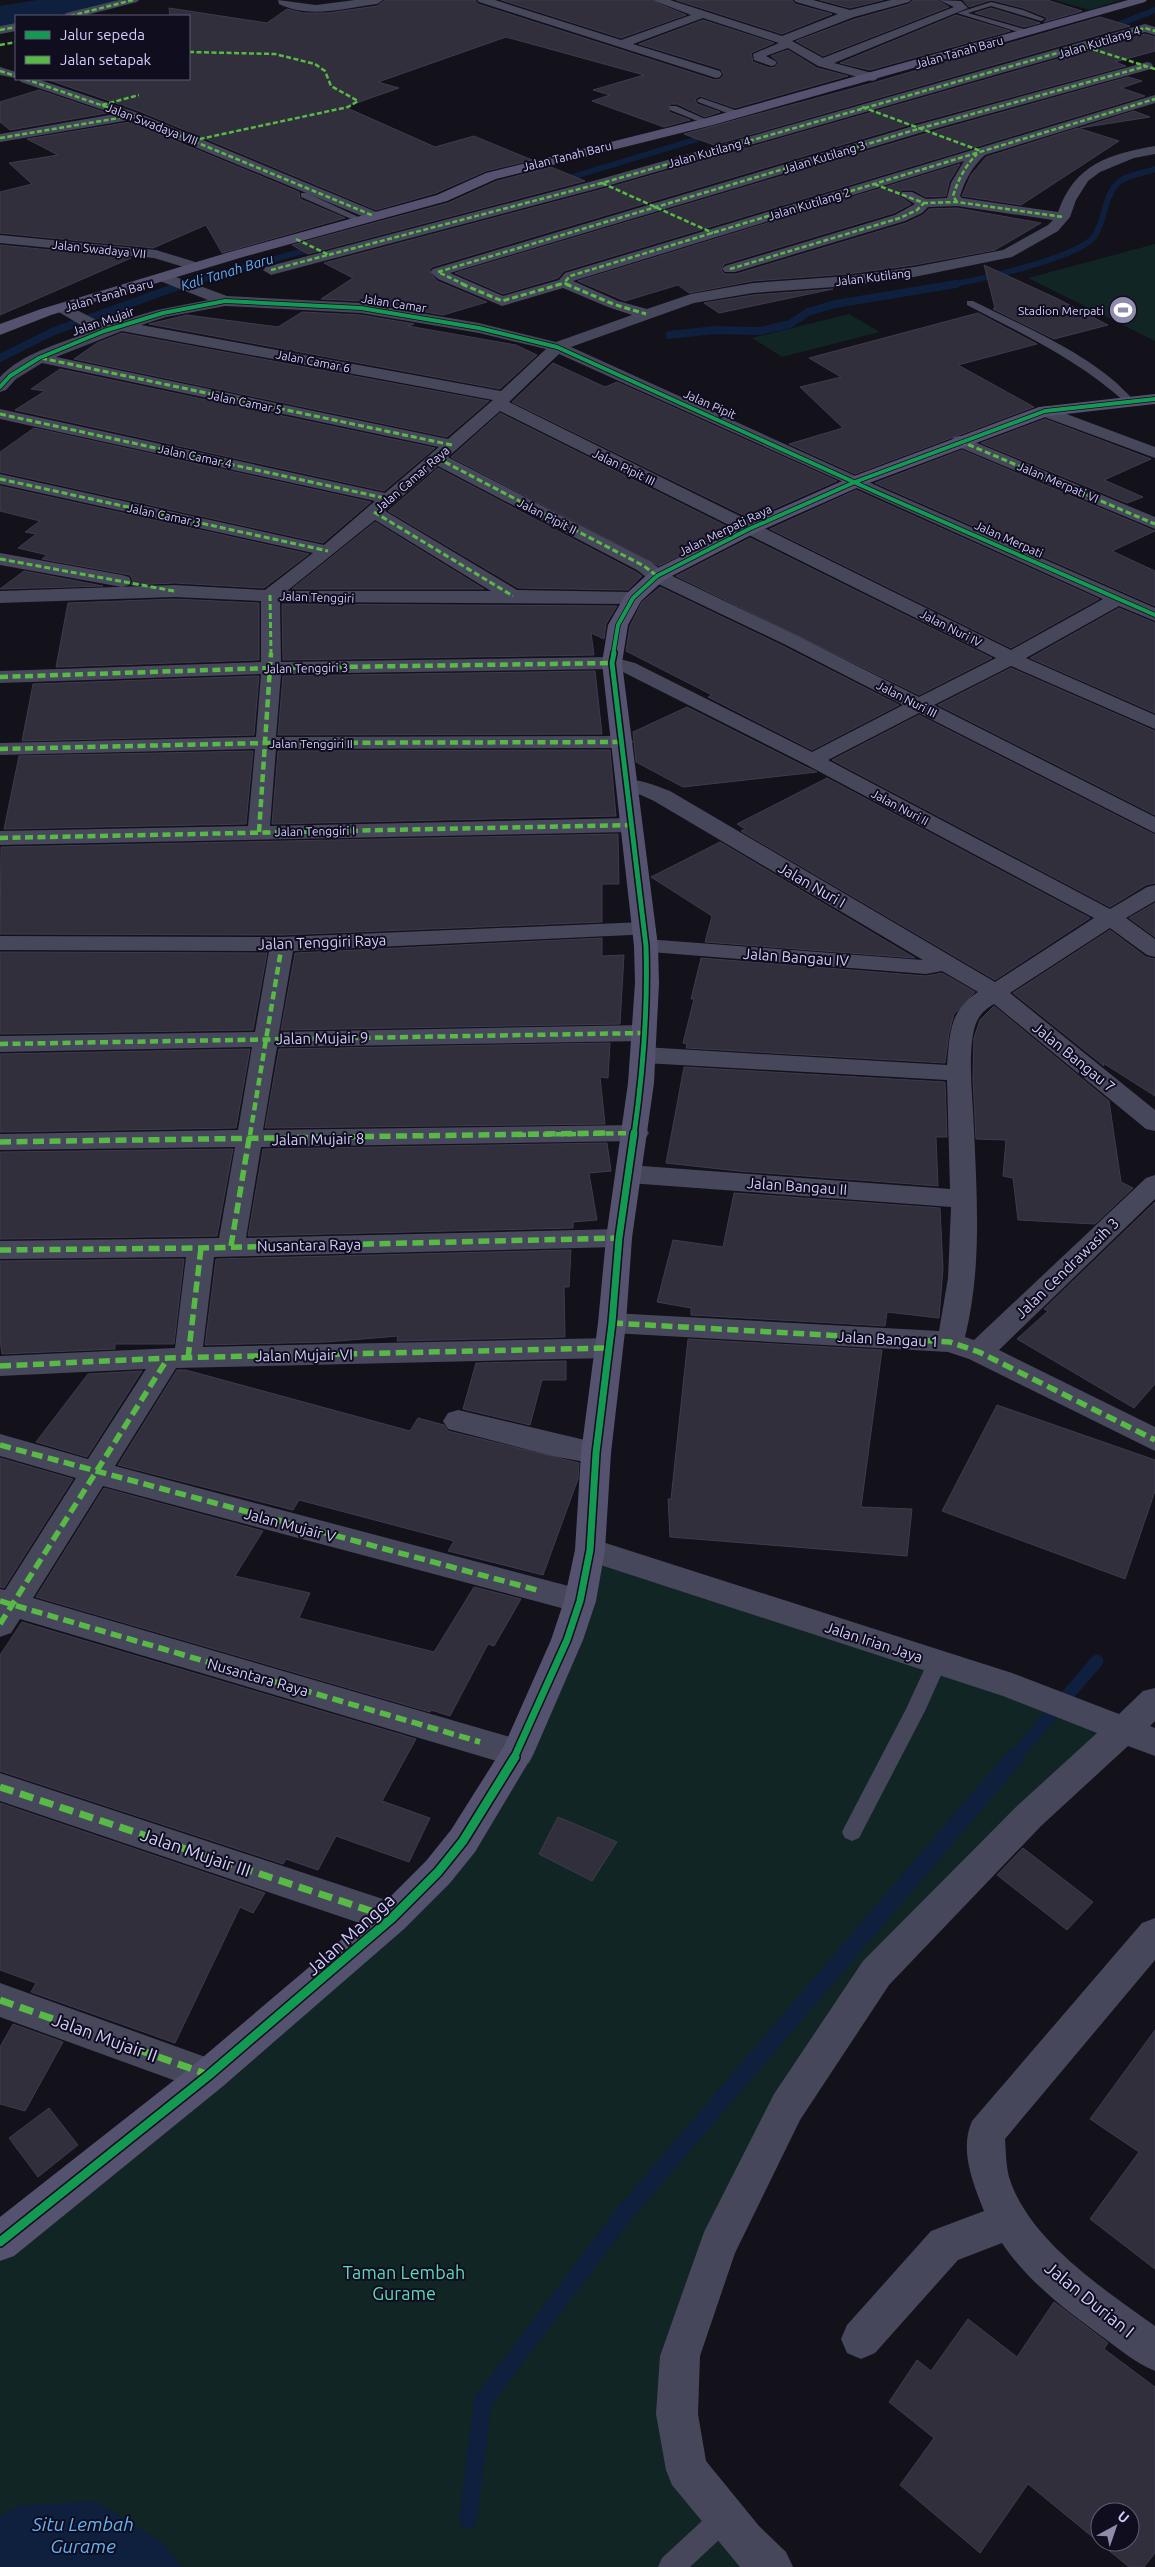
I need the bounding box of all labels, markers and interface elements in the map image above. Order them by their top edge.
legend [15,15,190,80]
street label: Jalan Kutilang 4 [1056,23,1142,61]
text: Jalur sepeda [60,26,145,43]
street label: Jalan Tanah Baru [913,33,1005,71]
text: Jalan setapak [60,51,152,68]
street label: Jalan Swadaya VIII [104,100,200,148]
street label: Jalan Kutilang 4 [666,134,752,170]
street label: Jalan Kutilang 3 [781,138,867,176]
street label: Jalan Tanah Baru [521,139,613,173]
street label: Jalan Kutilang 2 [766,185,852,223]
street label: Jalan Swadaya VII [51,238,147,260]
water label: Kali Tanah Baru [179,250,276,294]
street label: Jalan Kutilang [835,266,911,288]
street label: Jalan Tanah Baru [63,276,155,314]
street label: Jalan Camar [361,291,428,315]
sports icon: Stadion Merpati [1108,295,1138,325]
street label: Jalan Mujair [70,304,136,338]
place label: Stadion Merpati [1018,304,1104,317]
street label: Jalan Camar 6 [275,347,351,375]
street label: Jalan Pipit [682,387,738,421]
street label: Jalan Camar 5 [207,388,283,416]
street label: Jalan Camar 4 [157,442,233,470]
street label: Jalan Camar Raya [372,443,452,515]
street label: Jalan Pipit III [591,446,657,488]
street label: Jalan Merpati VI [1015,459,1101,505]
street label: Jalan Pipit II [515,496,579,536]
street label: Jalan Camar 3 [126,501,202,529]
street label: Jalan Merpati Raya [676,502,774,558]
street label: Jalan Merpati [973,518,1045,560]
street label: Jalan Tenggiri [279,589,355,605]
street label: Jalan Nuri IV [918,607,984,649]
street label: Jalan Tenggiri 3 [264,661,348,675]
street label: Jalan Nuri III [875,678,939,720]
street label: Jalan Tenggiri II [269,737,353,750]
street label: Jalan Nuri II [869,787,931,827]
street label: Jalan Tenggiri I [275,824,355,838]
street label: Jalan Nuri I [775,859,849,911]
street label: Jalan Tenggiri Raya [257,931,387,953]
street label: Jalan Bangau IV [742,945,850,969]
street label: Jalan Bangau 7 [1029,1019,1119,1095]
street label: Jalan Mujair 9 [275,1029,369,1047]
street label: Jalan Mujair 8 [271,1130,365,1148]
street label: Jalan Bangau II [746,1174,848,1198]
street label: Jalan Cendrawasih 3 [1012,1214,1122,1322]
street label: Nusantara Raya [257,1236,361,1254]
street label: Jalan Bangau 1 [837,1328,939,1350]
street label: Jalan Mujair VI [255,1346,353,1364]
street label: Jalan Mujair V [242,1505,338,1545]
street label: Jalan Irian Jaya [823,1618,925,1666]
street label: Nusantara Raya [205,1654,311,1700]
street label: Jalan Mujair III [138,1824,254,1880]
street label: Jalan Mangga [302,1889,398,1979]
street label: Jalan Mujair II [50,2009,160,2065]
street label: Jalan Durian I [1041,2257,1139,2341]
park label: Taman Lembah Gurame [343,2262,465,2303]
north arrow [1090,2502,1140,2552]
text: U [1114,2508,1132,2526]
water label: Situ Lembah Gurame [31,2513,134,2557]

